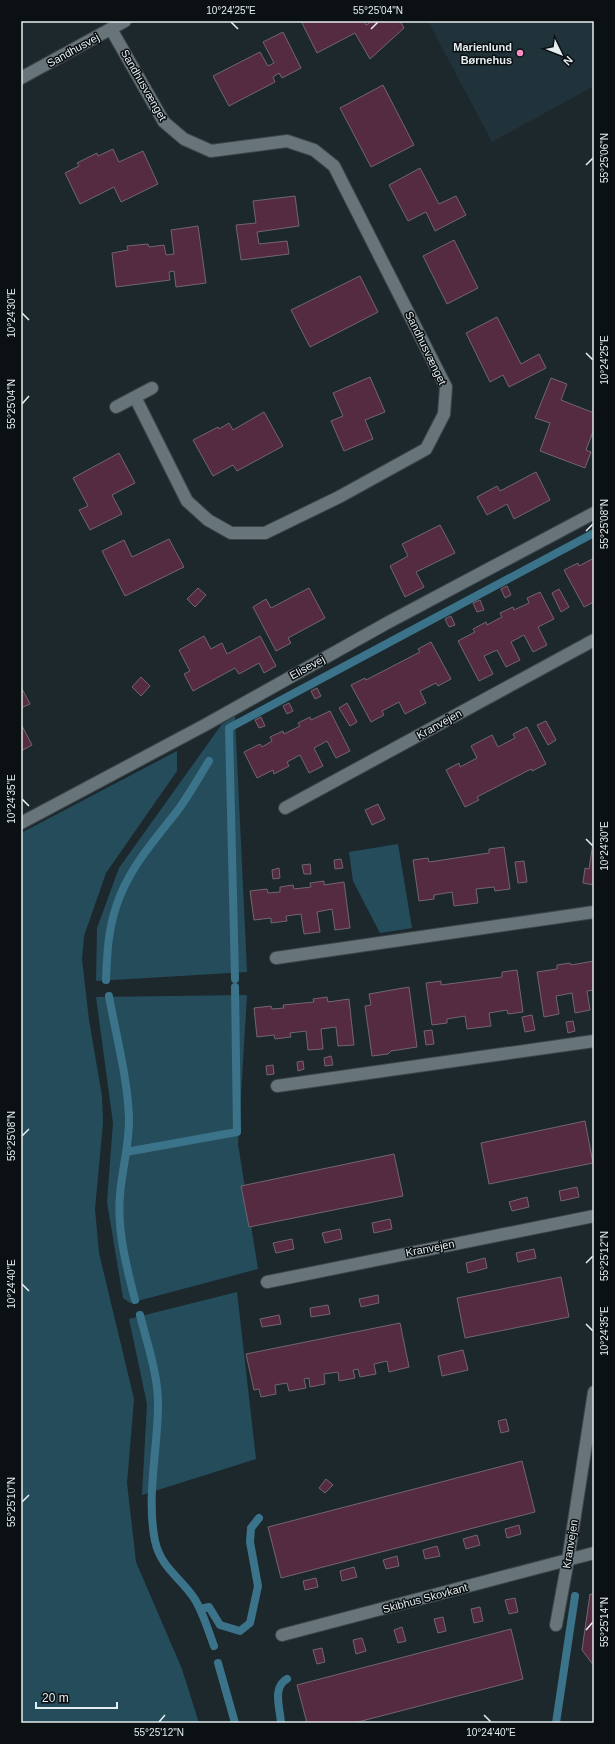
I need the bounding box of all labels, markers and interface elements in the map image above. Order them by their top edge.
text: 10°24'25"E [206,5,256,16]
text: 55°25'04"N [353,5,403,16]
street label: Sandhusvej [45,31,101,69]
north arrow [541,34,581,74]
place label: Marienlund Børnehus [453,41,512,66]
street label: Sandhusvænget [119,47,169,123]
marker: Marienlund Børnehus [515,48,525,58]
text: N [561,54,575,68]
text: 55°25'06"N [599,133,610,183]
text: 10°24'30"E [6,288,17,338]
street label: Sandhusvænget [403,309,449,387]
text: 10°24'25"E [599,335,610,385]
text: 55°25'04"N [6,379,17,429]
text: 55°25'08"N [599,499,610,549]
street label: Elisevej [288,653,326,681]
street label: Kranvejen [414,707,464,741]
text: 10°24'35"E [6,774,17,824]
text: 10°24'30"E [599,821,610,871]
text: 55°25'08"N [6,1111,17,1161]
text: 55°25'12"N [599,1231,610,1281]
street label: Kranvejen [405,1237,455,1259]
text: 10°24'40"E [6,1259,17,1309]
text: 10°24'35"E [599,1306,610,1356]
text: 55°25'10"N [6,1477,17,1527]
street label: Kranvejen [560,1519,580,1569]
street label: Skibhus Skovkant [381,1581,469,1615]
text: 55°25'14"N [599,1597,610,1647]
scale bar [36,1684,117,1710]
text: 20 m [42,1691,69,1705]
text: 55°25'12"N [134,1727,184,1738]
text: 10°24'40"E [466,1727,516,1738]

